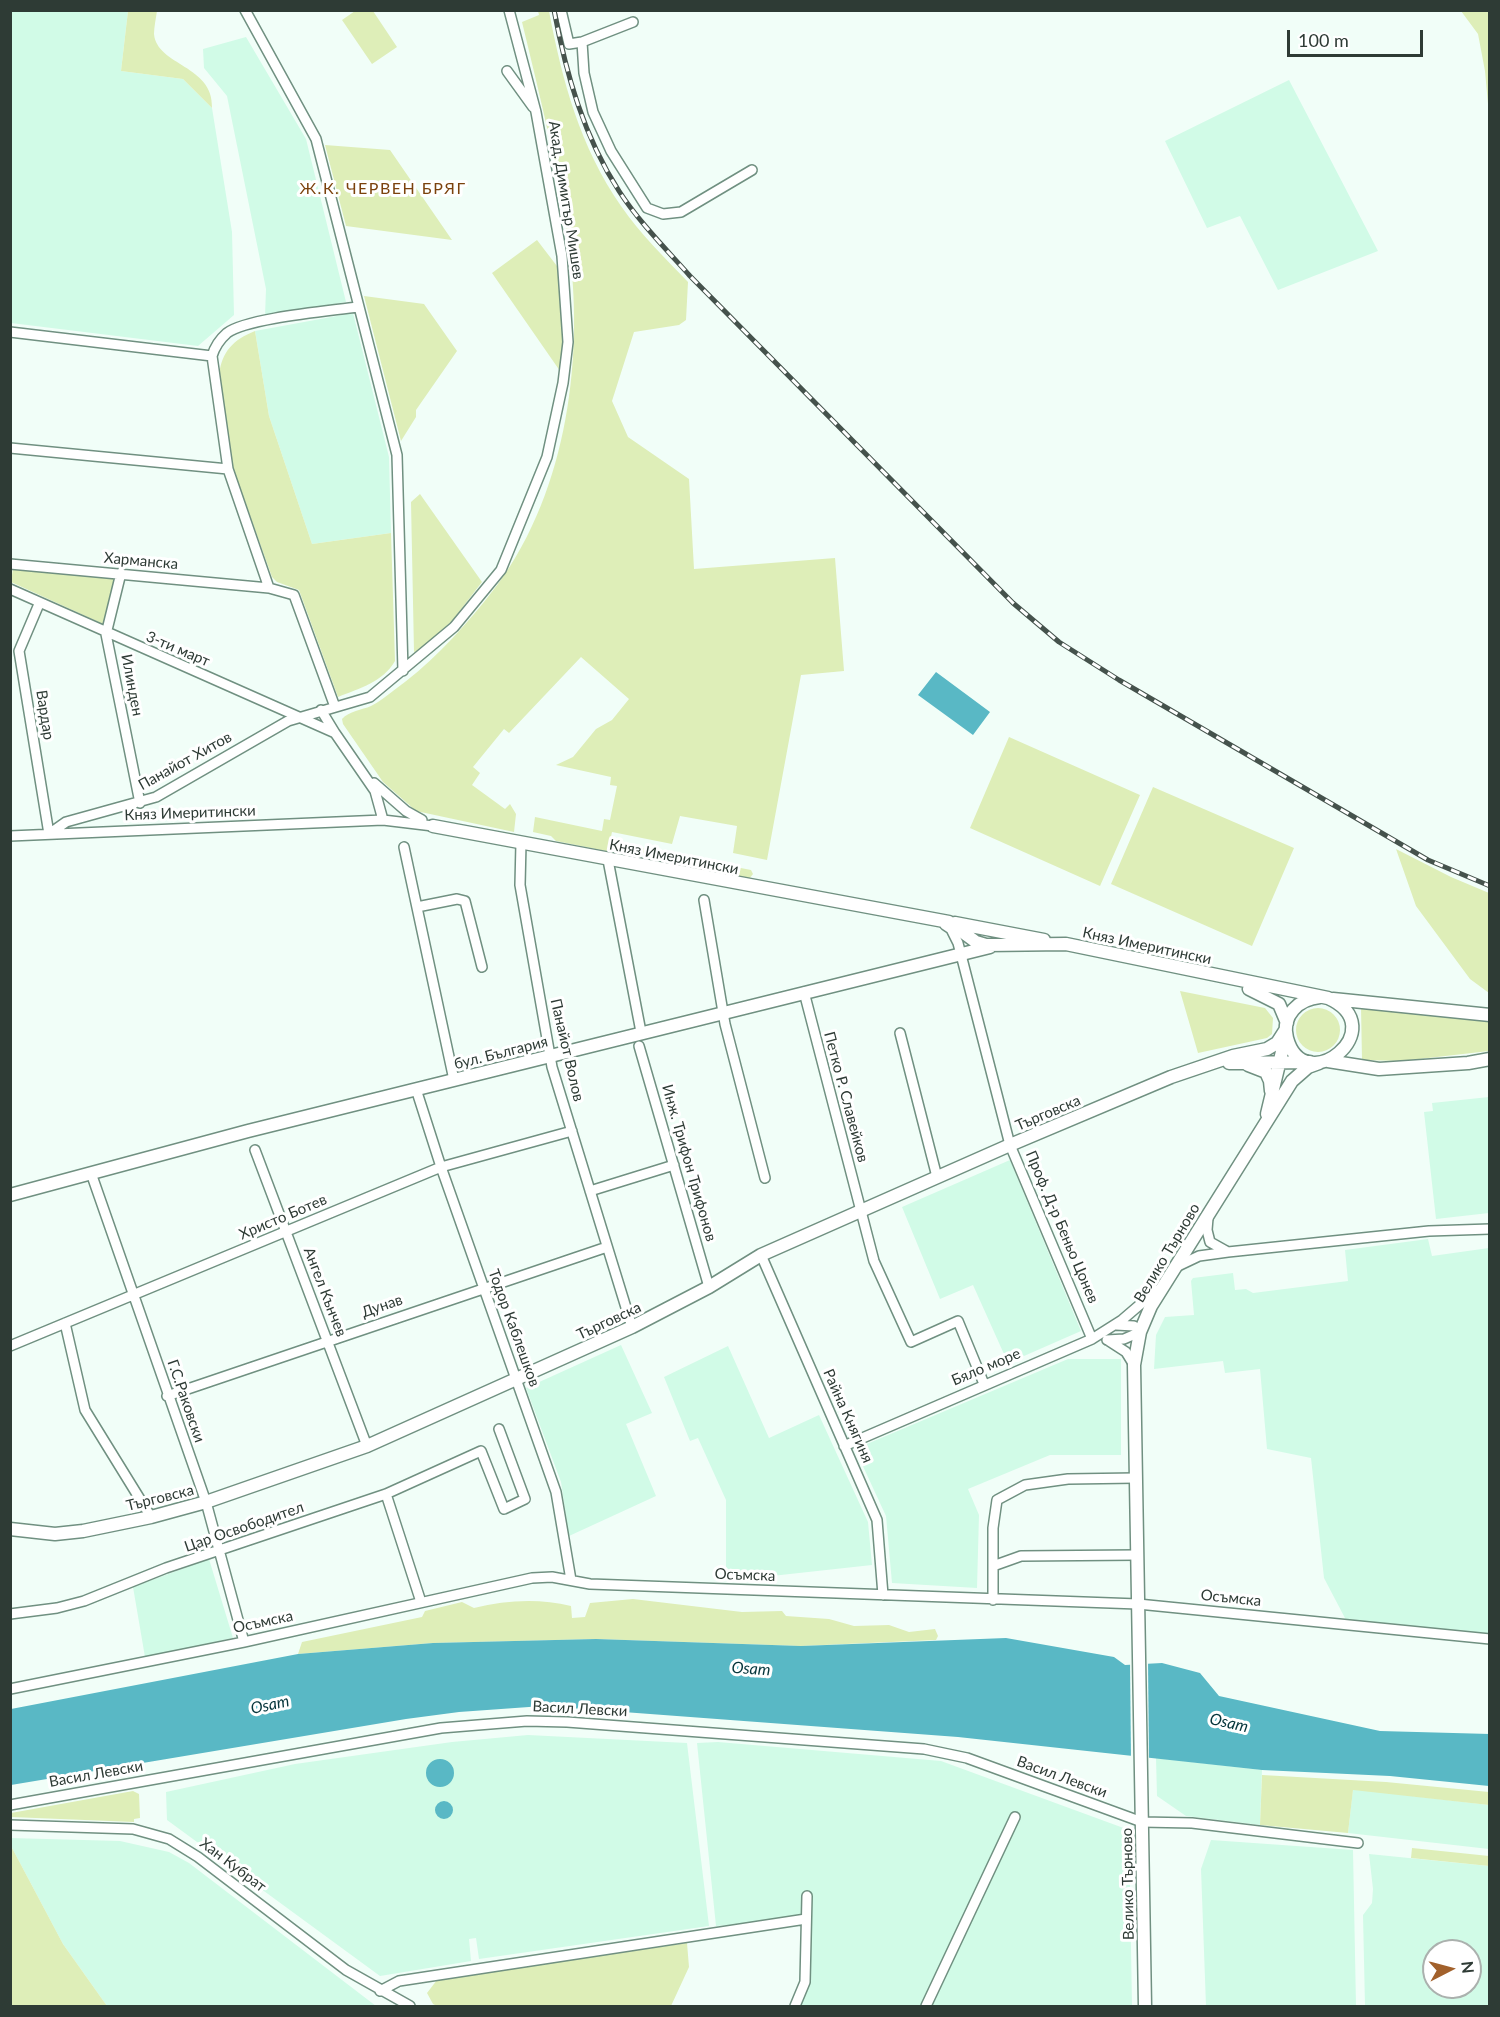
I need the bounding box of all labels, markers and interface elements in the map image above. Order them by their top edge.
scale bar [1290,18,1426,56]
text: 100 m [1298,29,1349,51]
street label: Акад. Димитър Мишев [545,119,587,281]
district label: Ж.К. ЧЕРВЕН БРЯГ [300,179,466,199]
street label: Харманска [103,549,179,573]
street label: 3-ти март [143,627,213,671]
street label: Илинден [117,653,147,717]
street label: Вардар [32,689,58,741]
street label: Панайот Хитов [135,728,235,794]
street label: Княз Имеритински [124,802,256,824]
street label: Княз Имеритински [608,836,740,878]
street label: Княз Имеритински [1081,924,1213,968]
street label: Панайот Волов [546,997,588,1103]
street label: Петко Р. Славейков [820,1030,872,1164]
street label: бул. България [452,1033,550,1073]
street label: Инж. Трифон Трифонов [658,1083,720,1243]
street label: Търговска [1013,1091,1083,1135]
street label: Проф. Д-р Беньо Цонев [1022,1148,1102,1306]
street label: Христо Ботев [236,1190,330,1244]
street label: Велико Търново [1130,1200,1204,1306]
street label: Ангел Кънчев [300,1245,350,1339]
street label: Тодор Каблешков [484,1267,544,1389]
street label: Дунав [359,1291,405,1321]
street label: Търговска [574,1298,644,1344]
street label: Бяло море [949,1344,1023,1390]
street label: Г.С.Раковски [163,1357,209,1445]
street label: Райна Княгиня [819,1366,877,1466]
street label: Търговска [124,1481,196,1515]
street label: Цар Освободител [182,1498,306,1556]
street label: Осъмска [714,1565,776,1585]
street label: Осъмска [1200,1586,1262,1610]
street label: Осъмска [231,1607,295,1637]
water label: Osam [731,1658,771,1680]
water label: Osam [249,1692,291,1718]
street label: Васил Левски [532,1698,628,1720]
water label: Osam [1208,1709,1250,1737]
street label: Васил Левски [1014,1752,1110,1802]
street label: Васил Левски [48,1757,144,1791]
street label: Велико Търново [1118,1828,1138,1940]
street label: Хан Кубрат [196,1834,270,1896]
north arrow [1422,1939,1482,1999]
text: N [1458,1960,1479,1974]

